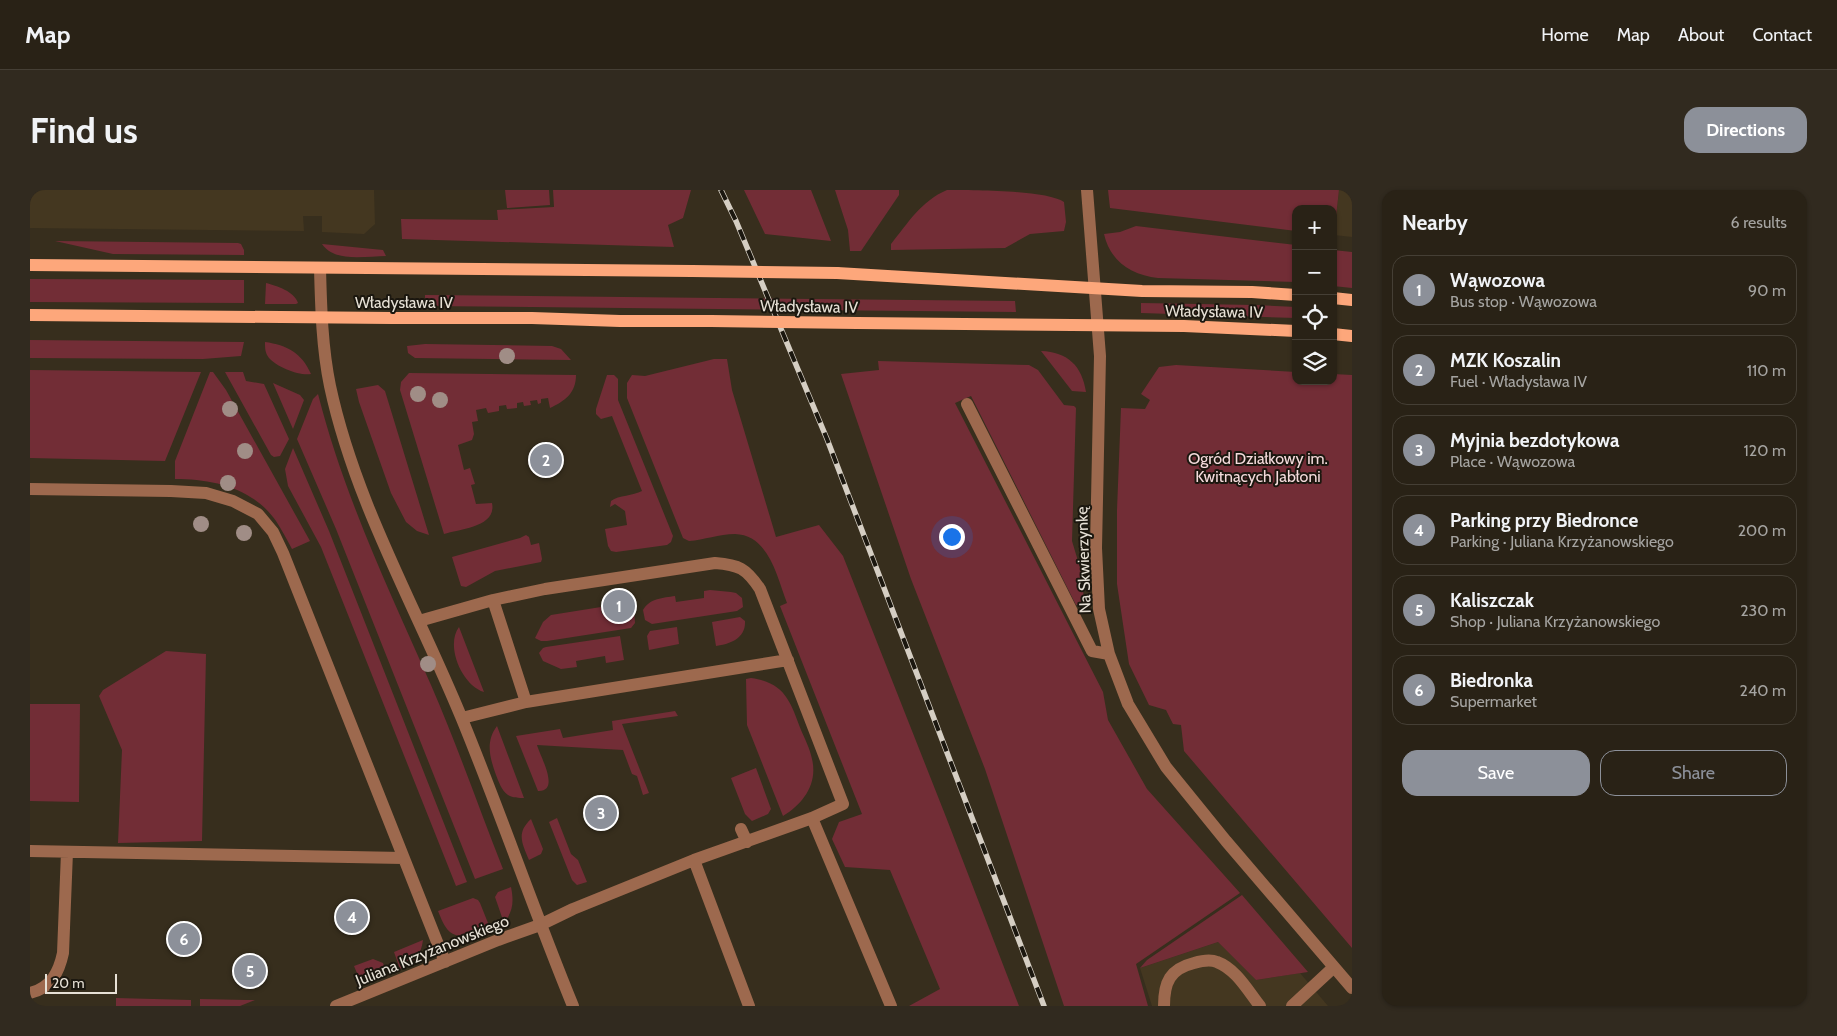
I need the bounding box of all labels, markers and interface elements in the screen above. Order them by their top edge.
text: Map [25,20,71,49]
text: Home [1541,24,1589,46]
text: Map [1617,24,1650,46]
text: About [1678,24,1724,46]
text: Contact [1752,24,1812,46]
button: Directions [1684,107,1807,153]
text: Find us [30,109,138,152]
map controls [1292,205,1337,385]
button: + [1292,205,1337,250]
text: Nearby [1402,210,1468,235]
text: 6 results [1731,213,1787,232]
button: − [1292,250,1337,295]
text: Wąwozowa [1450,269,1545,292]
text: 1 [1416,281,1422,300]
text: 90 m [1748,281,1786,300]
text: Bus stop · Wąwozowa [1450,292,1597,311]
street label: Władysława IV [355,293,453,312]
button: locate [1292,295,1337,340]
street label: Władysława IV [760,296,858,317]
street label: Władysława IV [1165,301,1263,322]
button: layers [1292,340,1337,385]
text: MZK Koszalin [1450,349,1561,372]
text: 2 [1415,361,1423,380]
text: 110 m [1747,361,1786,380]
text: Fuel · Władysława IV [1450,372,1587,391]
text: Myjnia bezdotykowa [1450,429,1619,452]
pin: 2 [530,441,562,479]
text: 3 [1415,441,1423,460]
text: 120 m [1744,441,1786,460]
park label: Ogród Działkowy im. Kwitnących Jabłoni [1188,449,1328,486]
text: Place · Wąwozowa [1450,452,1575,471]
street label: Na Skwierzynkę [1072,505,1095,614]
text: Parking przy Biedronce [1450,509,1638,532]
text: 4 [1414,521,1424,540]
text: 200 m [1738,521,1786,540]
your location [939,524,965,550]
text: Parking · Juliana Krzyżanowskiego [1450,532,1674,551]
pin: 1 [603,587,635,625]
text: Kaliszczak [1450,589,1534,612]
text: 5 [1415,601,1423,620]
text: 230 m [1740,601,1786,620]
text: Shop · Juliana Krzyżanowskiego [1450,612,1660,631]
text: Biedronka [1450,669,1533,692]
text: 6 [1415,681,1424,700]
text: 240 m [1740,681,1786,700]
text: Supermarket [1450,692,1537,711]
button: Save [1402,750,1590,796]
button: Share [1600,750,1787,796]
pin: 3 [585,794,617,832]
pin: 4 [336,898,368,936]
street label: Juliana Krzyżanowskiego [352,911,512,990]
pin: 6 [168,920,200,958]
pin: 5 [234,952,266,990]
scale bar [45,971,118,994]
text: 20 m [52,974,85,992]

